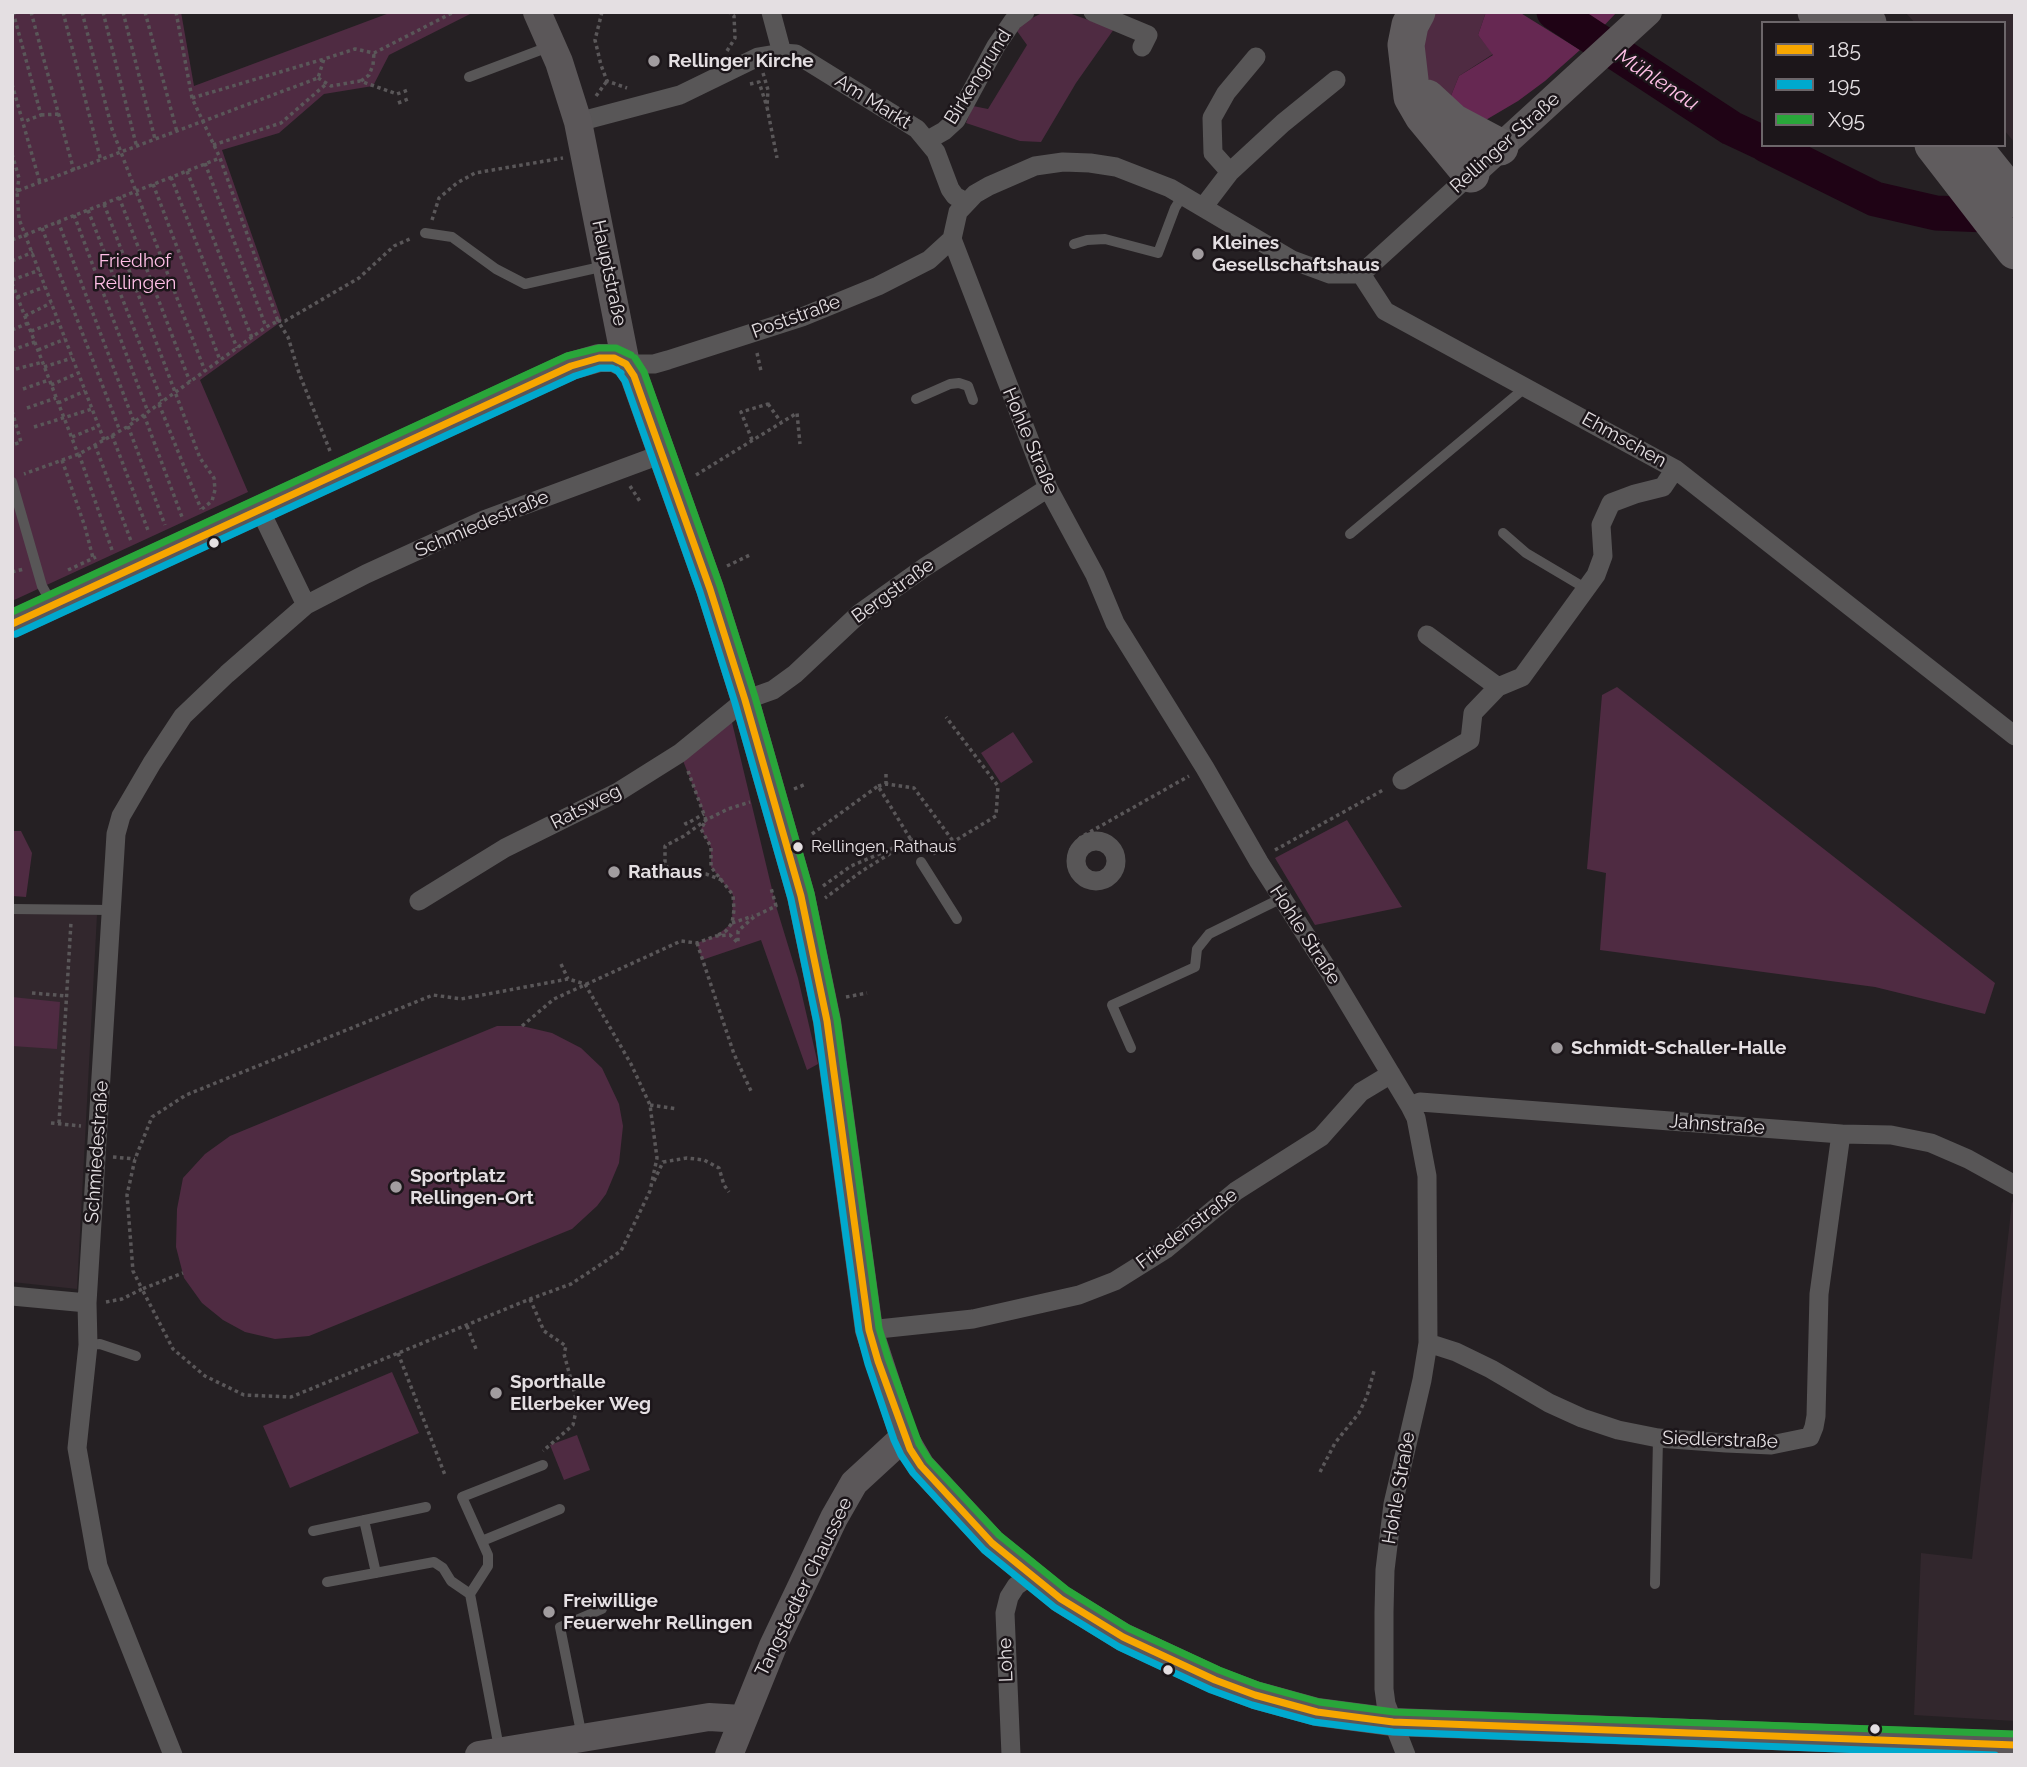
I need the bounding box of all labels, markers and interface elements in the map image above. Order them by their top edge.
legend [1761,21,2006,147]
street label: Birkengrund [940,25,1016,129]
text: 185 [1828,37,1861,62]
water label: Mühlenau [1611,44,1703,116]
place label: Rellinger Kirche [668,50,814,72]
marker: Rellinger Kirche [646,53,662,69]
street label: Am Markt [831,70,915,134]
text: 195 [1828,72,1861,97]
street label: Rellinger Straße [1446,88,1564,198]
text: X95 [1828,107,1865,132]
street label: Hauptstraße [587,218,631,328]
place label: Kleines Gesellschaftshaus [1212,232,1380,276]
marker: Kleines Gesellschaftshaus [1190,246,1206,262]
park label: Friedhof Rellingen [94,250,176,294]
street label: Poststraße [749,290,843,344]
street label: Hohle Straße [997,384,1063,498]
street label: Ehmschen [1578,407,1670,473]
street label: Schmiedestraße [412,486,552,562]
unlabelled marker [207,536,221,550]
street label: Bergstraße [847,554,939,628]
street label: Ratsweg [547,780,625,834]
place label: Rellingen, Rathaus [811,837,957,857]
marker: Rellingen, Rathaus [791,840,805,854]
place label: Rathaus [628,861,702,883]
marker: Rathaus [606,864,622,880]
street label: Hohle Straße [1264,881,1346,989]
place label: Schmidt-Schaller-Halle [1571,1037,1786,1059]
marker: Schmidt-Schaller-Halle [1549,1040,1565,1056]
street label: Schmiedestraße [81,1080,113,1224]
street label: Jahnstraße [1669,1110,1765,1140]
place label: Sportplatz Rellingen-Ort [410,1165,534,1209]
marker: Sportplatz Rellingen-Ort [388,1179,404,1195]
street label: Friedenstraße [1132,1184,1242,1274]
place label: Sporthalle Ellerbeker Weg [510,1371,651,1415]
marker: Sporthalle Ellerbeker Weg [488,1385,504,1401]
street label: Siedlerstraße [1662,1427,1778,1453]
street label: Hohle Straße [1378,1430,1420,1546]
street label: Tangstedter Chaussee [751,1494,857,1680]
place label: Freiwillige Feuerwehr Rellingen [563,1590,752,1634]
marker: Freiwillige Feuerwehr Rellingen [541,1604,557,1620]
street label: Lohe [994,1637,1018,1683]
unlabelled marker [1161,1663,1175,1677]
unlabelled marker [1868,1722,1882,1736]

